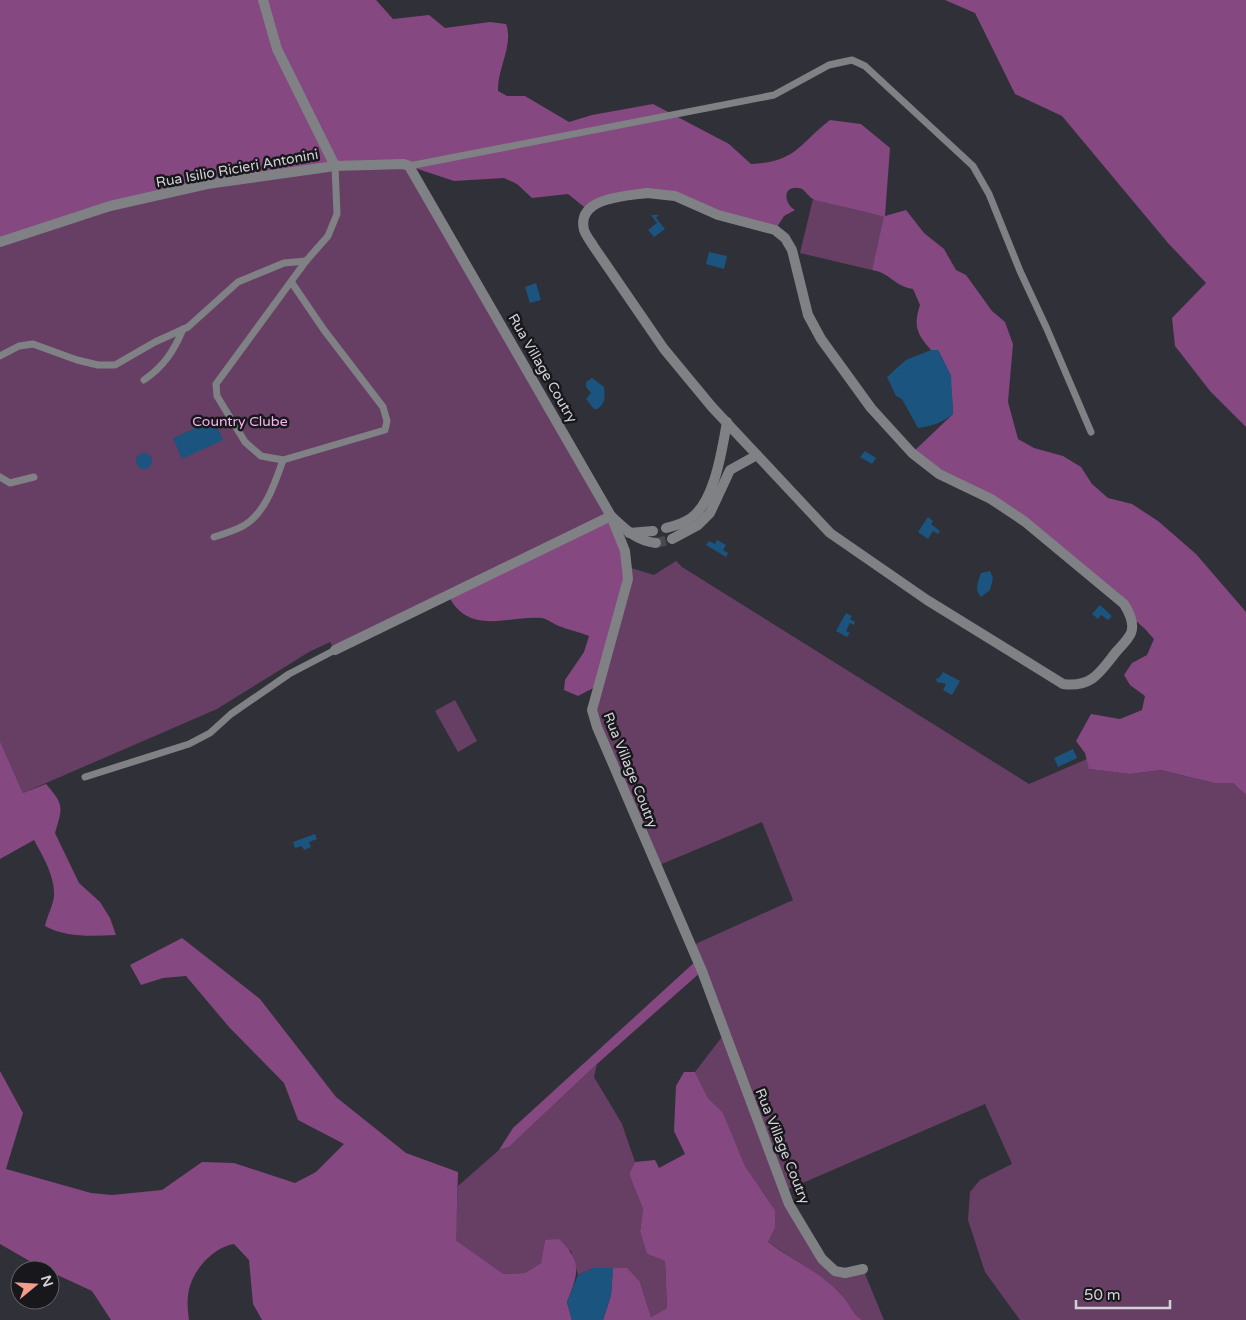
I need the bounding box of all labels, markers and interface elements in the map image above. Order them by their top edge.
street label: Rua Isilio Ricieri Antonini [155,146,320,191]
street label: Rua Village Coutry [504,311,581,426]
park label: Country Clube [192,413,288,430]
street label: Rua Village Coutry [600,710,662,831]
street label: Rua Village Coutry [752,1086,814,1207]
north arrow [10,1260,60,1310]
text: N [37,1273,57,1289]
scale bar [1076,1278,1170,1310]
text: 50 m [1084,1286,1121,1304]

